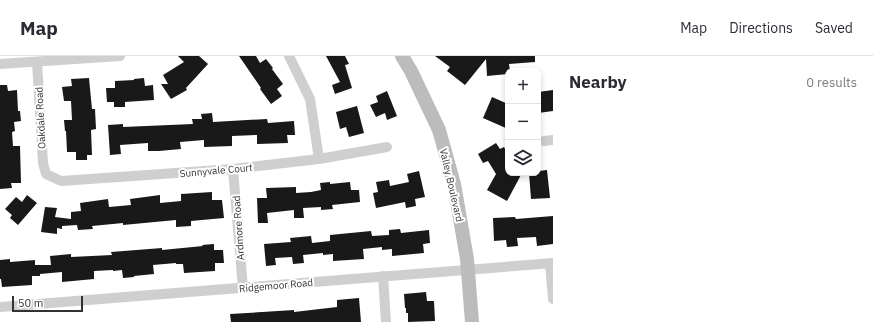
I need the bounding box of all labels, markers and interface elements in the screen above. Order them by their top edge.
text: Map [20,16,58,40]
text: Map [680,19,707,37]
text: Directions [729,19,793,37]
text: Saved [815,19,853,37]
map controls [505,68,541,176]
button: + [505,68,541,104]
text: Nearby [569,71,627,93]
text: 0 results [806,74,857,91]
street label: Oakdale Road [32,87,49,149]
button: − [505,104,541,140]
button: layers [505,140,541,176]
street label: Valley Boulevard [437,147,466,223]
street label: Sunnyvale Court [179,161,254,180]
street label: Ardmore Road [230,195,247,261]
street label: Ridgemoor Road [238,276,314,295]
scale bar [12,294,83,313]
text: 50 m [18,296,43,310]

